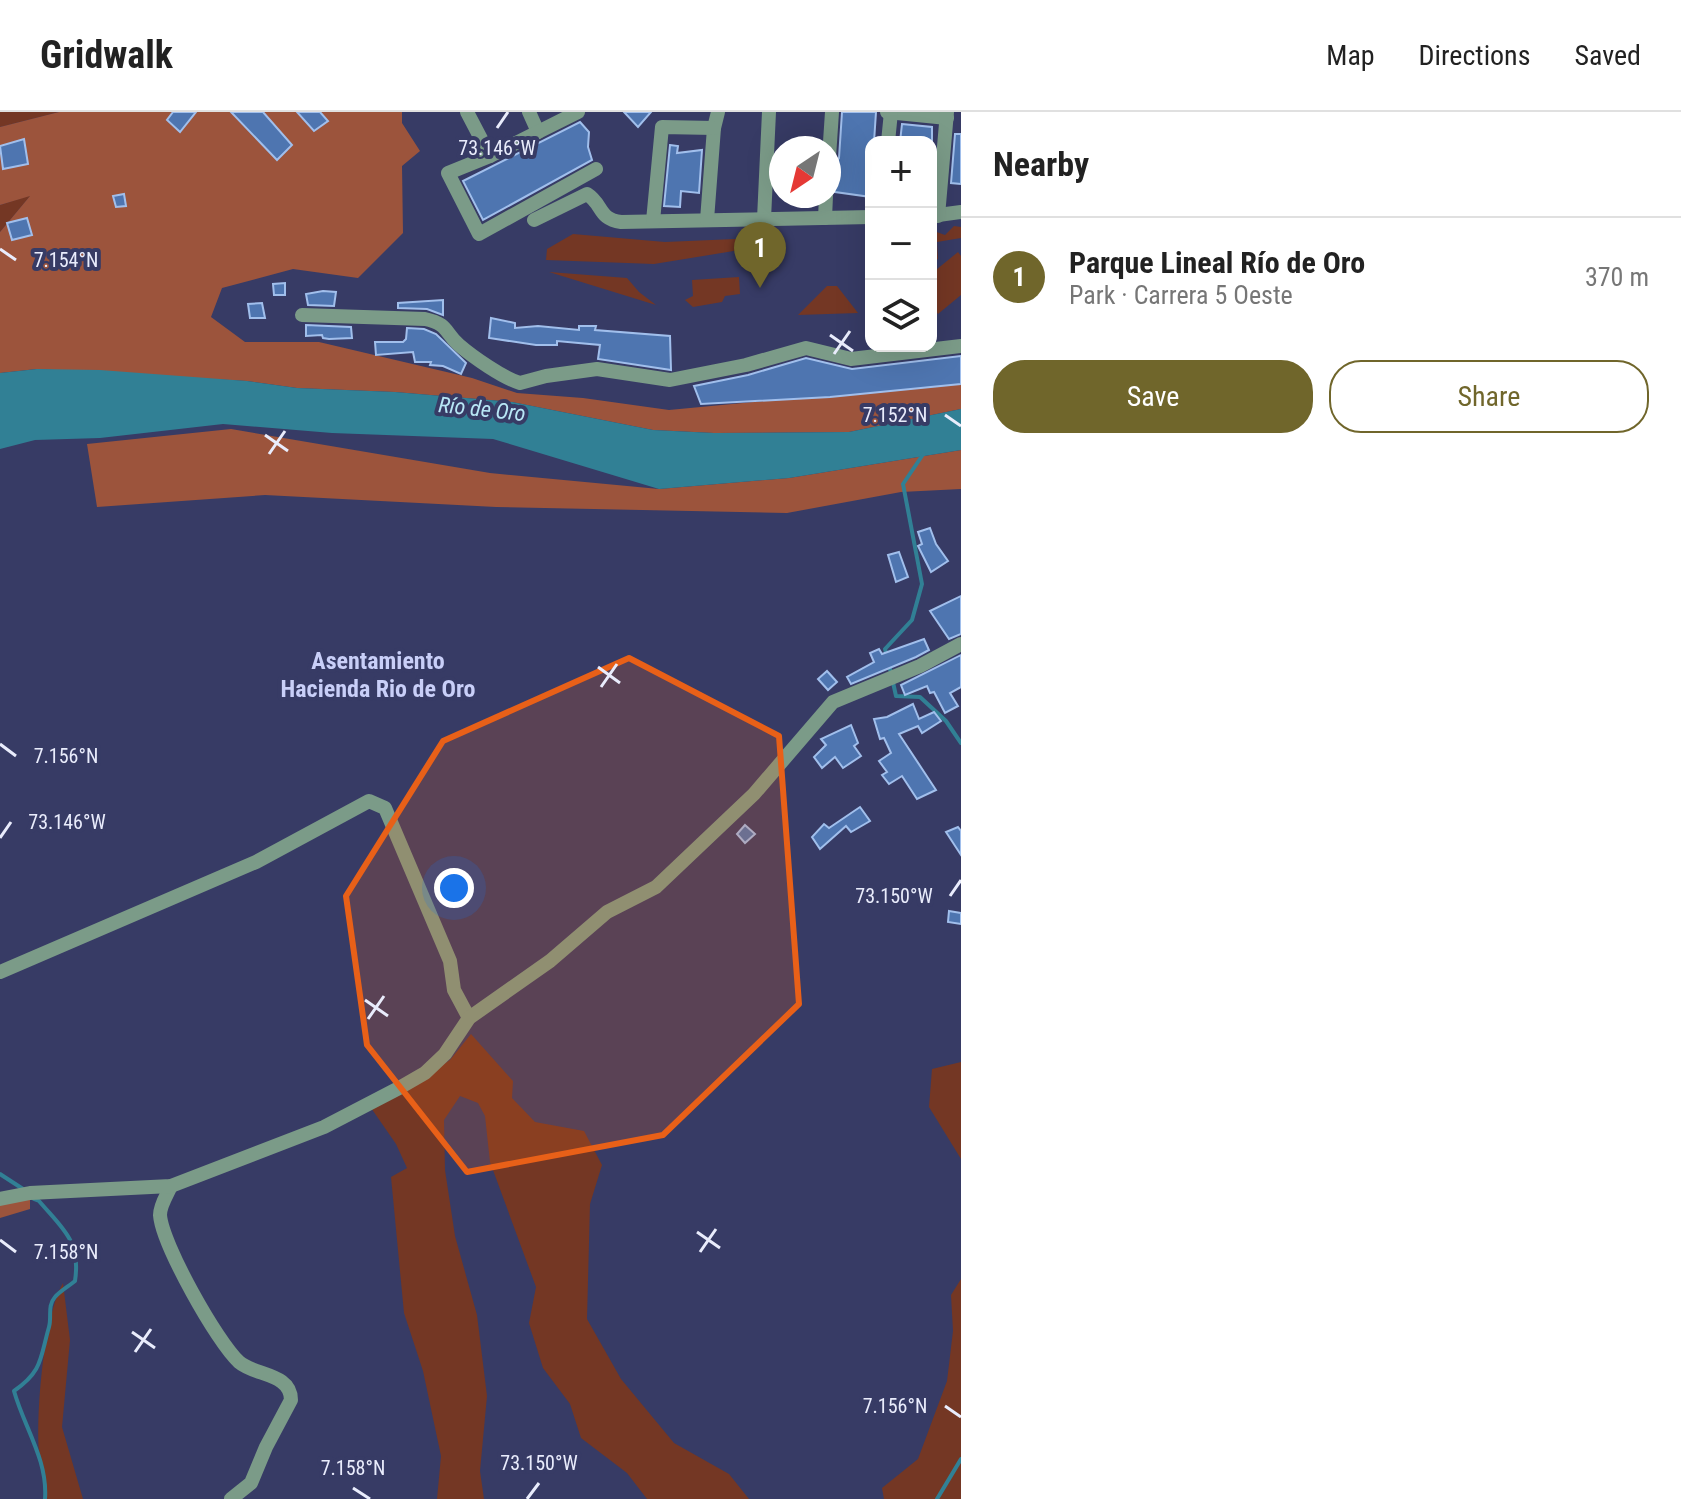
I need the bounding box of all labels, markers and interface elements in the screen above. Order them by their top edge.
text: Gridwalk [40,33,173,77]
text: Map [1326,39,1375,72]
text: Directions [1419,39,1530,72]
text: Saved [1574,39,1641,72]
text: 73.146°W [458,136,536,160]
north arrow [769,136,841,208]
map controls [865,136,937,352]
button: + [865,136,937,208]
text: Nearby [993,144,1089,184]
button: − [865,208,937,280]
pin: 1 [734,222,786,288]
text: Parque Lineal Río de Oro [1069,245,1365,280]
text: 7.154°N [34,248,98,272]
text: 1 [1012,262,1026,292]
text: 370 m [1585,262,1649,292]
button: layers [865,280,937,352]
text: Park · Carrera 5 Oeste [1069,280,1293,310]
button: Save [993,360,1313,433]
button: Share [1329,360,1649,433]
water label: Río de Oro [437,392,527,426]
text: 7.152°N [863,403,927,427]
district label: Asentamiento Hacienda Rio de Oro [281,647,475,703]
text: 7.156°N [34,744,98,768]
text: 73.146°W [28,810,106,834]
your location [434,868,474,908]
text: 73.150°W [855,884,933,908]
text: 7.158°N [34,1240,98,1264]
text: 7.156°N [863,1394,927,1418]
text: 73.150°W [500,1451,578,1475]
text: 7.158°N [321,1456,385,1480]

